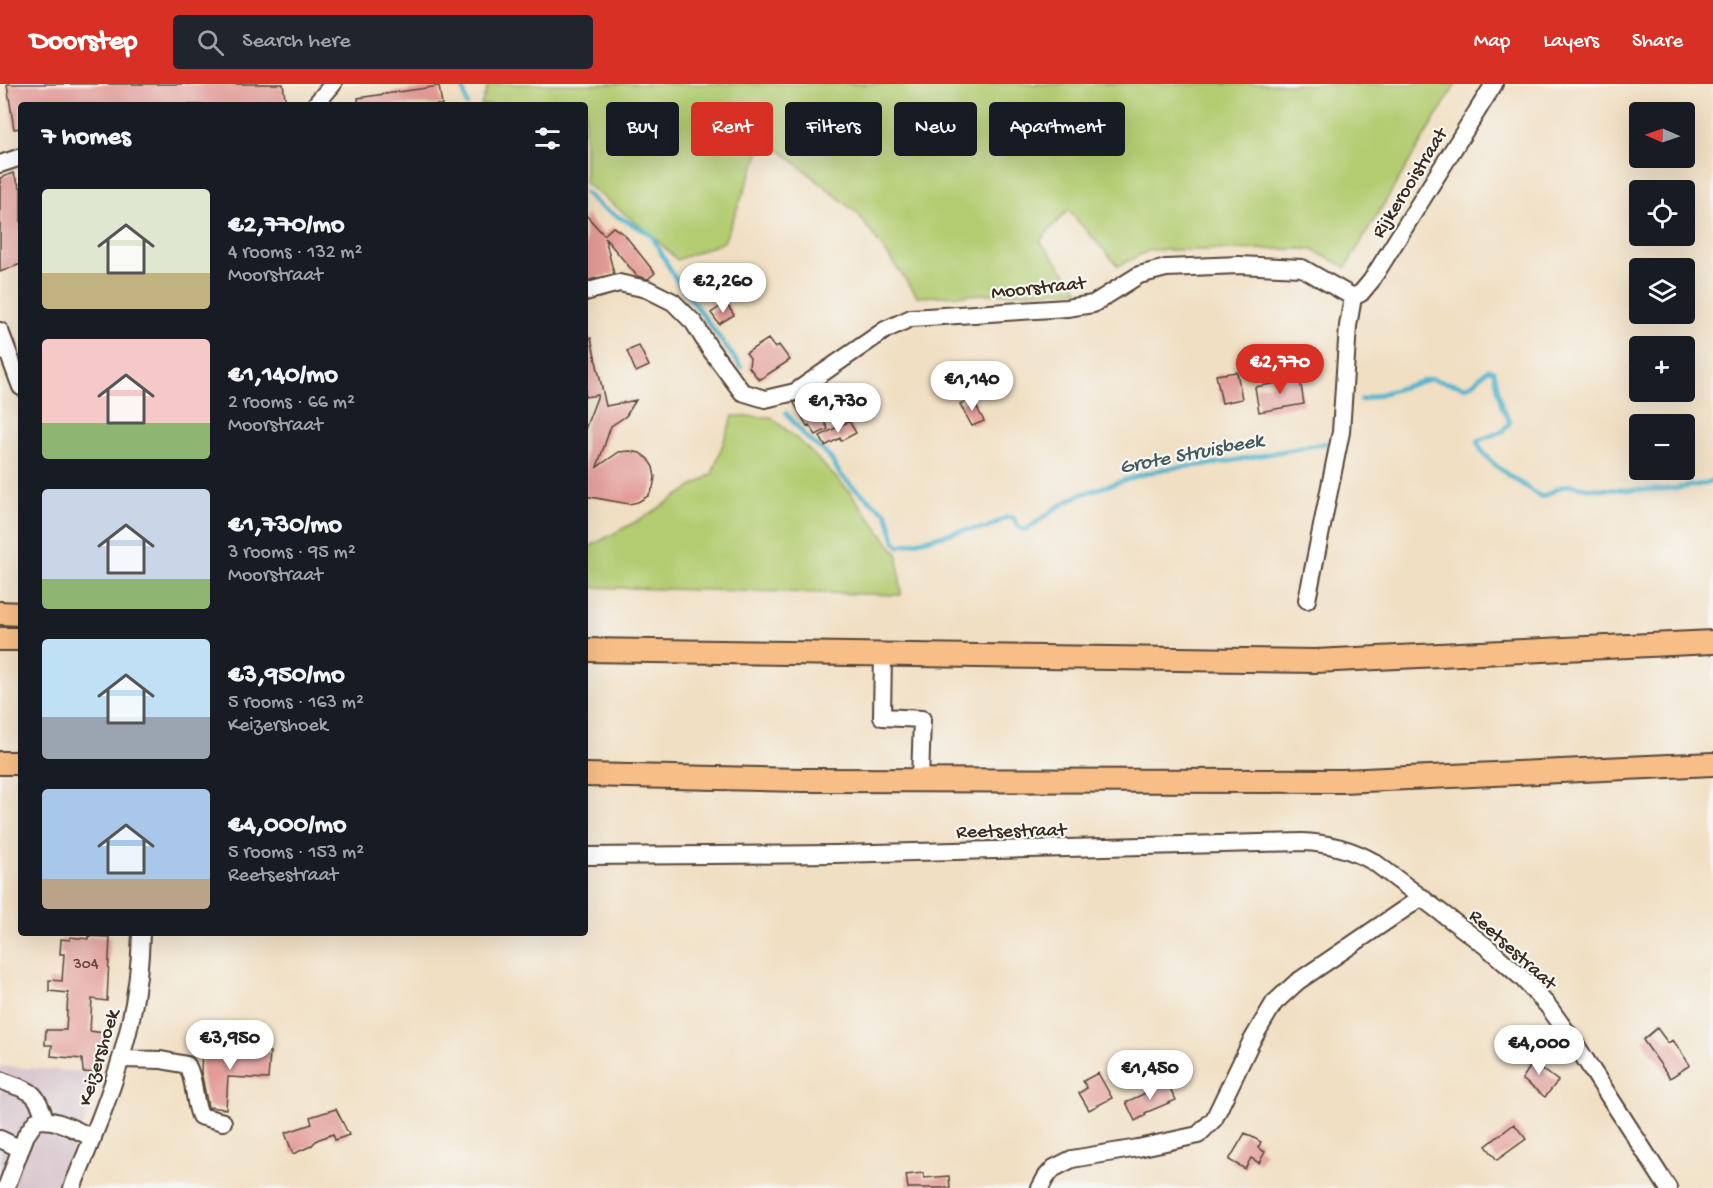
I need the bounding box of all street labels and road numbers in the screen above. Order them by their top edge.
street label: Rijkerooistraat [1368,123,1455,243]
street label: Moorstraat [990,273,1088,306]
street label: Reetsestraat [956,820,1068,845]
street label: Reetsestraat [1463,905,1562,997]
street label: Keizershoek [75,1005,127,1109]

